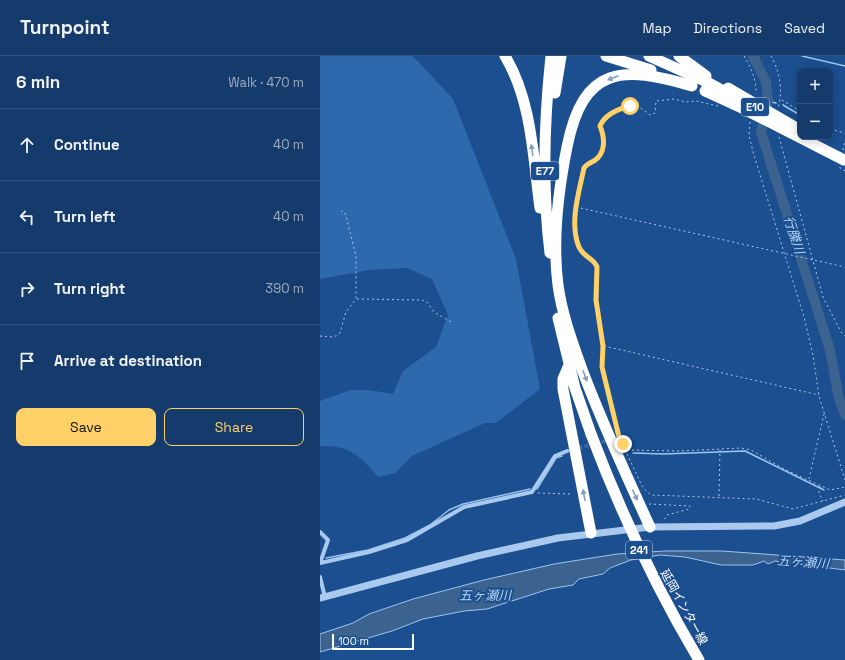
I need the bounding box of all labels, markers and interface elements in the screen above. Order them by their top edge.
text: Turnpoint [20,15,110,40]
text: Map [642,19,672,37]
text: Directions [694,19,762,37]
text: Saved [784,19,825,37]
map controls [797,68,833,140]
button: + [797,68,833,104]
text: 6 min [16,71,60,93]
text: Walk · 470 m [228,74,304,91]
one-way arrow [607,75,619,81]
route start [621,97,639,115]
road number: E10 [741,98,769,116]
button: − [797,104,833,140]
icon: ahead [16,134,38,156]
text: Continue [54,135,120,154]
text: 40 m [273,136,304,153]
one-way arrow [529,144,535,156]
road number: E77 [531,162,559,180]
icon: left [16,206,38,228]
text: Turn left [54,207,116,226]
text: 40 m [273,208,304,225]
water label: 行縢川 [780,214,809,258]
icon: right [16,278,38,300]
text: Turn right [54,279,125,298]
text: 390 m [265,280,304,297]
icon: arrive [16,350,38,372]
text: Arrive at destination [54,351,202,370]
one-way arrow [582,370,588,382]
button: Save [16,408,156,446]
button: Share [164,408,304,446]
route end [614,435,632,453]
one-way arrow [581,489,587,501]
one-way arrow [632,490,638,501]
road number: 241 [626,541,652,559]
water label: 五ヶ瀬川 [776,552,832,572]
street label: 延岡インター線 [657,566,711,648]
water label: 五ヶ瀬川 [459,587,513,604]
scale bar [332,632,414,651]
text: 100 m [338,634,369,648]

